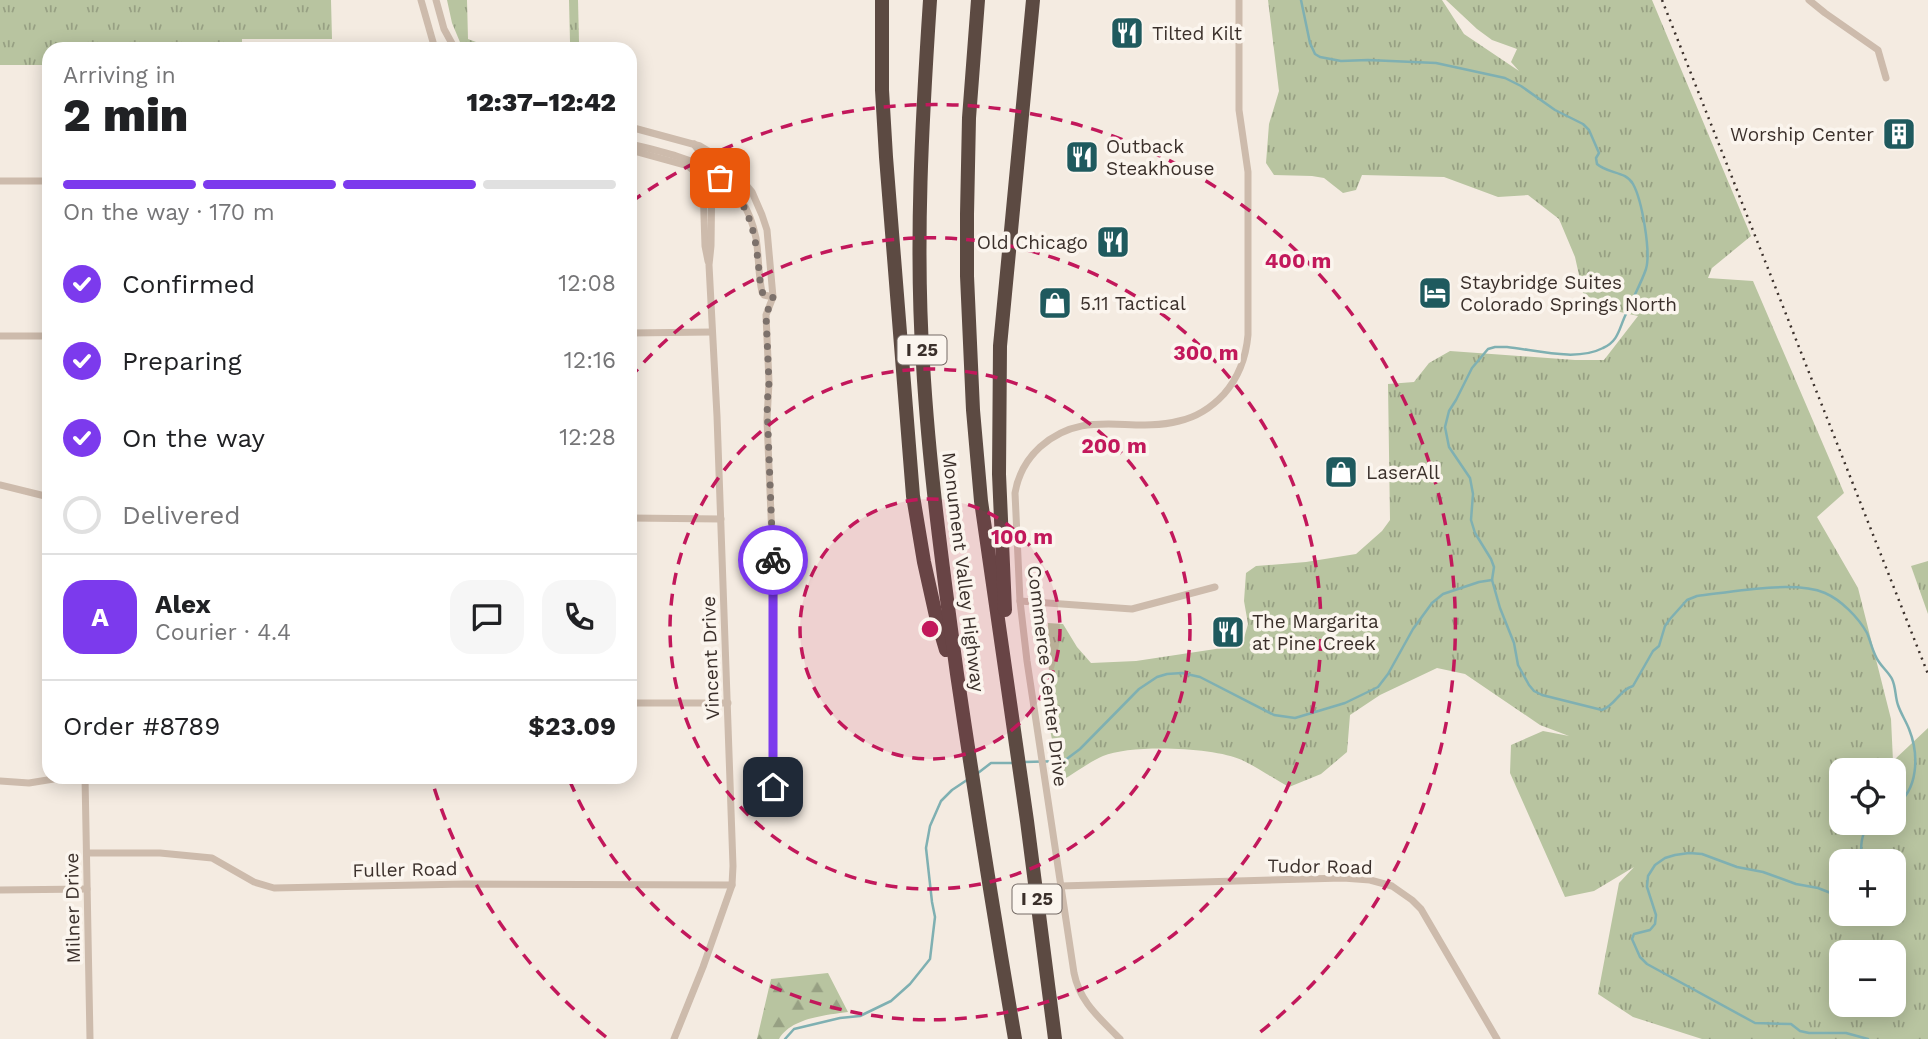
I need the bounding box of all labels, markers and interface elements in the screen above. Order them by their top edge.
restaurant icon: Tilted Kilt [1108,14,1146,52]
place label: Tilted Kilt [1152,22,1242,45]
text: Arriving in [63,62,176,89]
text: 12:37–12:42 [467,87,616,117]
text: 2 min [63,88,188,142]
building icon: Worship Center [1880,115,1918,153]
place label: Worship Center [1730,123,1874,146]
place label: Outback Steakhouse [1106,135,1215,180]
restaurant icon: Outback Steakhouse [1063,138,1101,176]
pin [690,148,750,208]
icon: bag [701,159,739,197]
text: On the way · 170 m [63,199,275,226]
restaurant icon: Old Chicago [1094,223,1132,261]
place label: Old Chicago [977,231,1088,254]
text: 400 m [1265,248,1331,273]
icon: check [63,265,101,303]
text: Confirmed [122,269,255,299]
text: 12:08 [558,270,616,297]
place label: Staybridge Suites Colorado Springs North [1460,271,1677,316]
hotel icon: Staybridge Suites Colorado Springs North [1416,274,1454,312]
shop icon: 5.11 Tactical [1036,284,1074,322]
place label: 5.11 Tactical [1080,292,1186,315]
road number: I 25 [898,336,946,364]
text: 300 m [1173,340,1239,365]
icon: check [63,342,101,380]
text: Preparing [122,346,242,376]
text: 12:16 [564,347,616,374]
icon: check [63,419,101,457]
text: On the way [122,423,265,453]
text: 12:28 [559,424,616,451]
text: 200 m [1081,433,1147,458]
street label: Monument Valley Highway [937,451,990,694]
shop icon: LaserAll [1322,453,1360,491]
place label: LaserAll [1366,461,1440,484]
text: Delivered [122,500,241,530]
text: 100 m [991,524,1053,549]
courier [738,525,808,595]
icon: bike [754,541,792,579]
street label: Commerce Center Drive [1023,564,1072,788]
button: chat [450,580,524,654]
button: phone [542,580,616,654]
text: Alex [155,589,211,619]
street label: Vincent Drive [697,596,724,720]
text: A [91,602,109,632]
place label: The Margarita at Pine Creek [1252,610,1379,655]
restaurant icon: The Margarita at Pine Creek [1209,613,1247,651]
centre of rings [918,617,942,641]
text: Courier · 4.4 [155,619,291,646]
text: Order #8789 [63,711,220,741]
text: $23.09 [528,711,616,741]
pin [743,757,803,817]
map controls [1829,758,1906,1017]
button: locate [1829,758,1906,835]
icon: home [754,768,792,806]
button: + [1829,849,1906,926]
street label: Milner Drive [60,852,85,964]
street label: Tudor Road [1267,854,1373,879]
street label: Fuller Road [352,857,458,882]
road number: I 25 [1012,884,1062,914]
button: − [1829,940,1906,1017]

